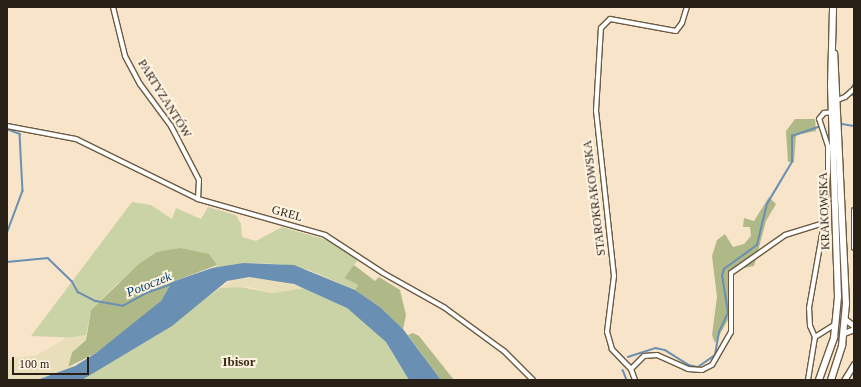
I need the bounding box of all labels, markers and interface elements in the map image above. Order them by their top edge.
street label: PARTYZANTÓW [134,57,194,141]
street label: STAROKRAKOWSKA [581,139,609,257]
street label: KRAKOWSKA [816,172,834,250]
street label: GREL [270,203,304,225]
water label: Potoczek [124,269,174,301]
scale bar [14,349,91,375]
district label: Ibisor [222,354,256,370]
text: 100 m [19,357,49,371]

